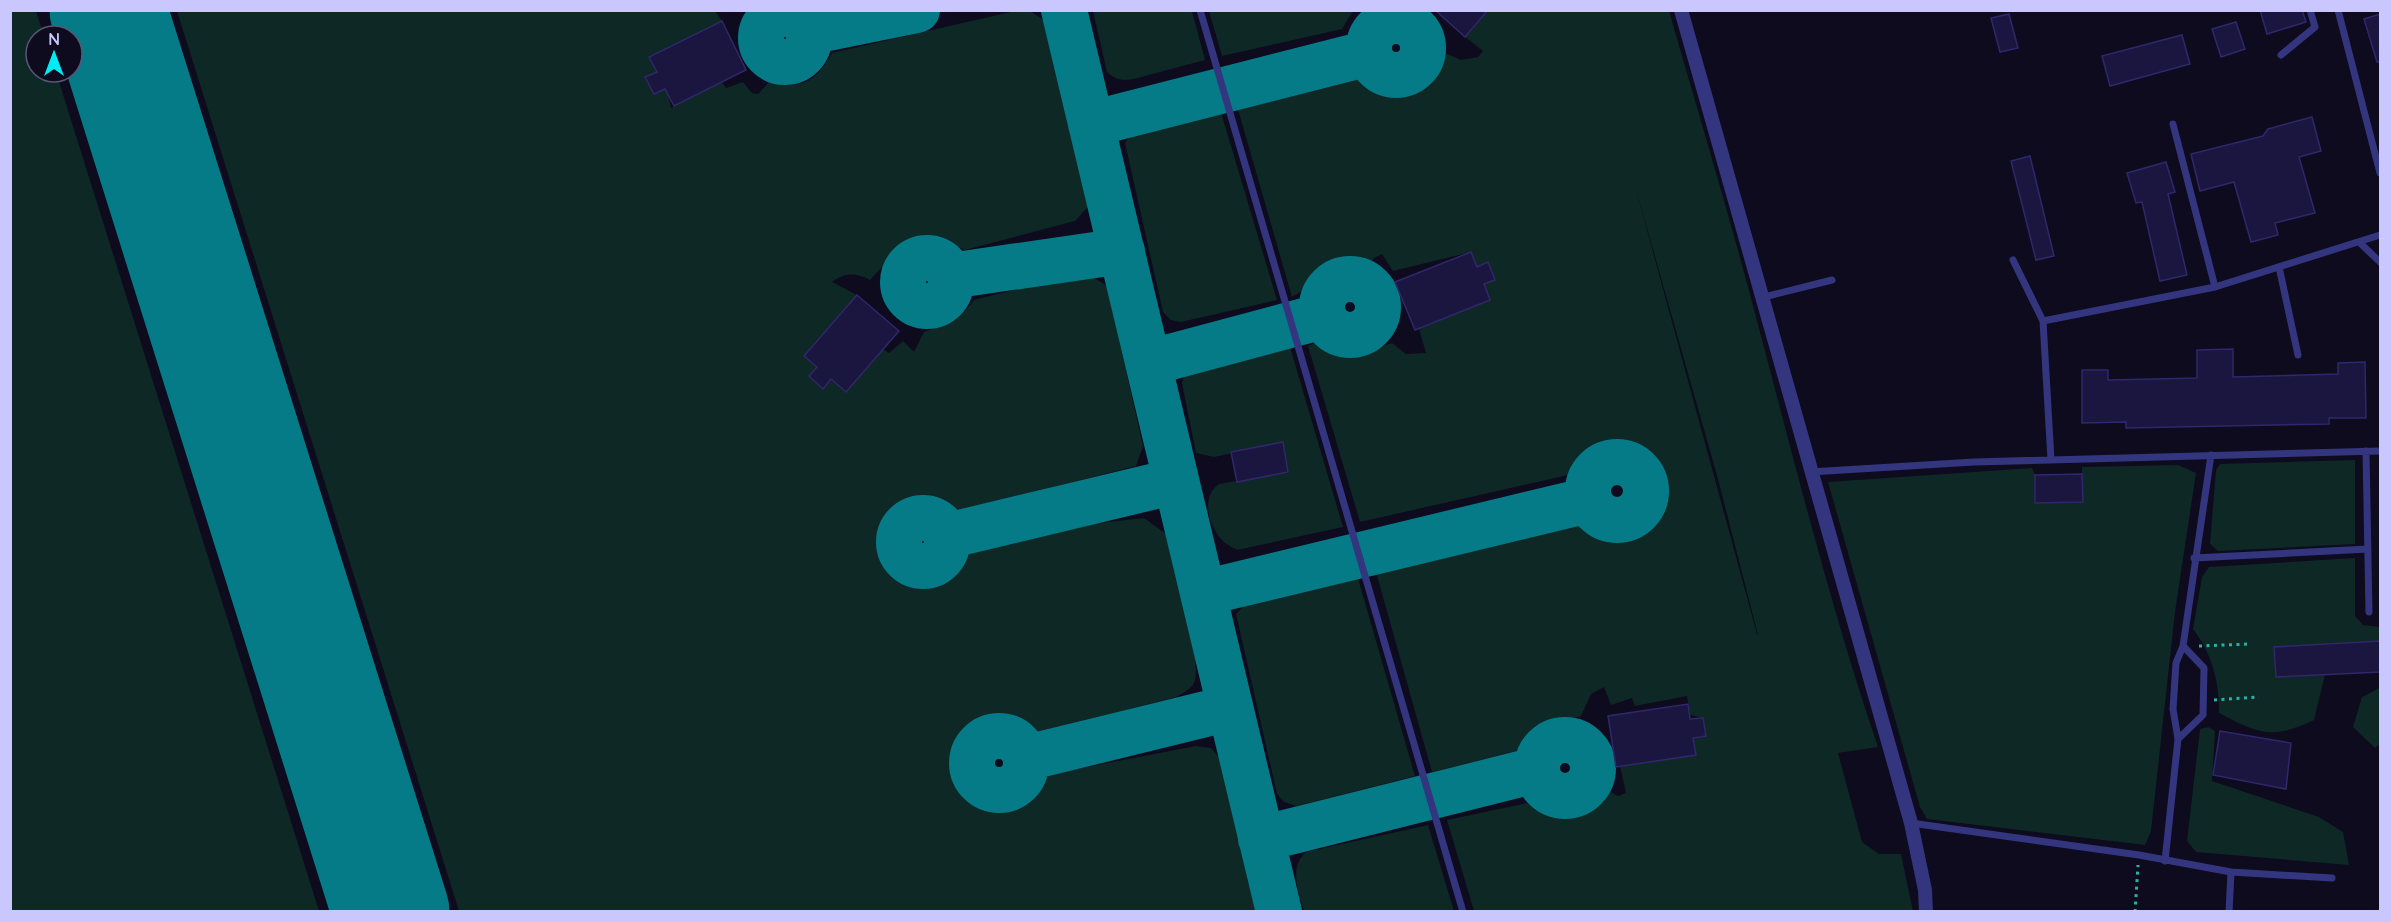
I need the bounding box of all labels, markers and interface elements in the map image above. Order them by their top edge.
north arrow [24,24,84,84]
text: N [48,29,60,49]

